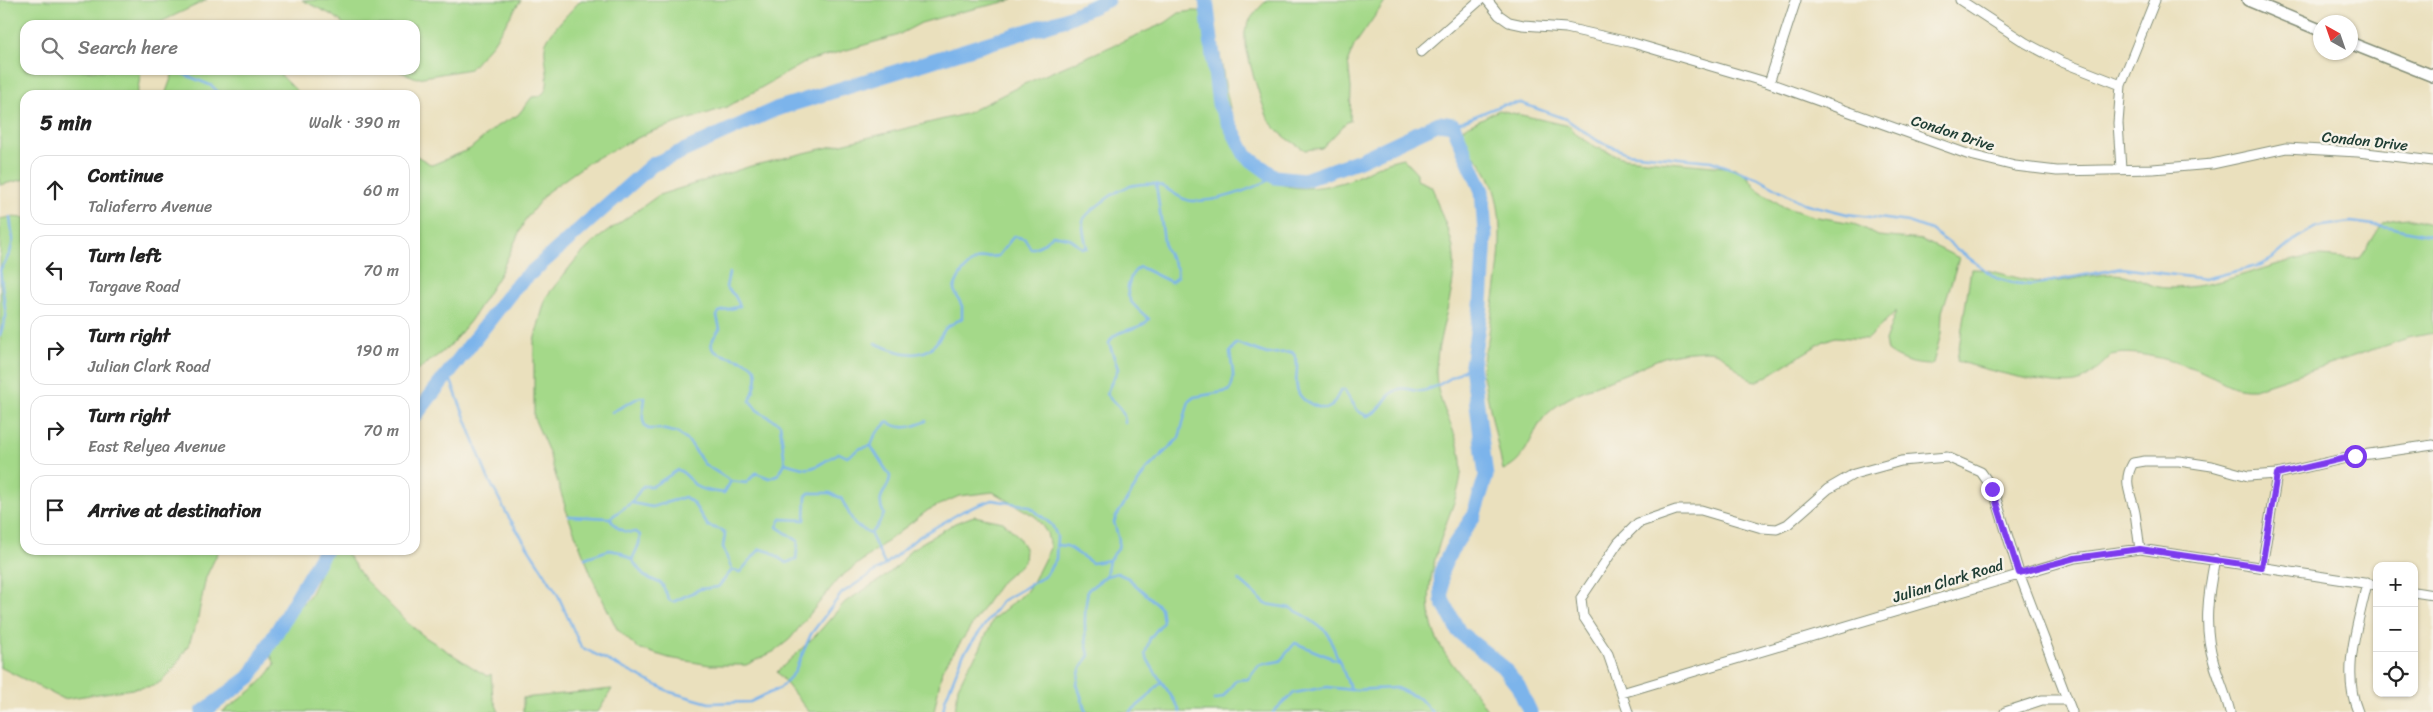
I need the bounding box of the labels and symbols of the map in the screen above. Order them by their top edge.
north arrow [2313,15,2358,60]
street label: Condon Drive [1908,107,1998,159]
street label: Condon Drive [2321,124,2410,158]
route start [2344,445,2367,468]
route end [1981,478,2004,501]
street label: Julian Clark Road [1889,552,2008,610]

